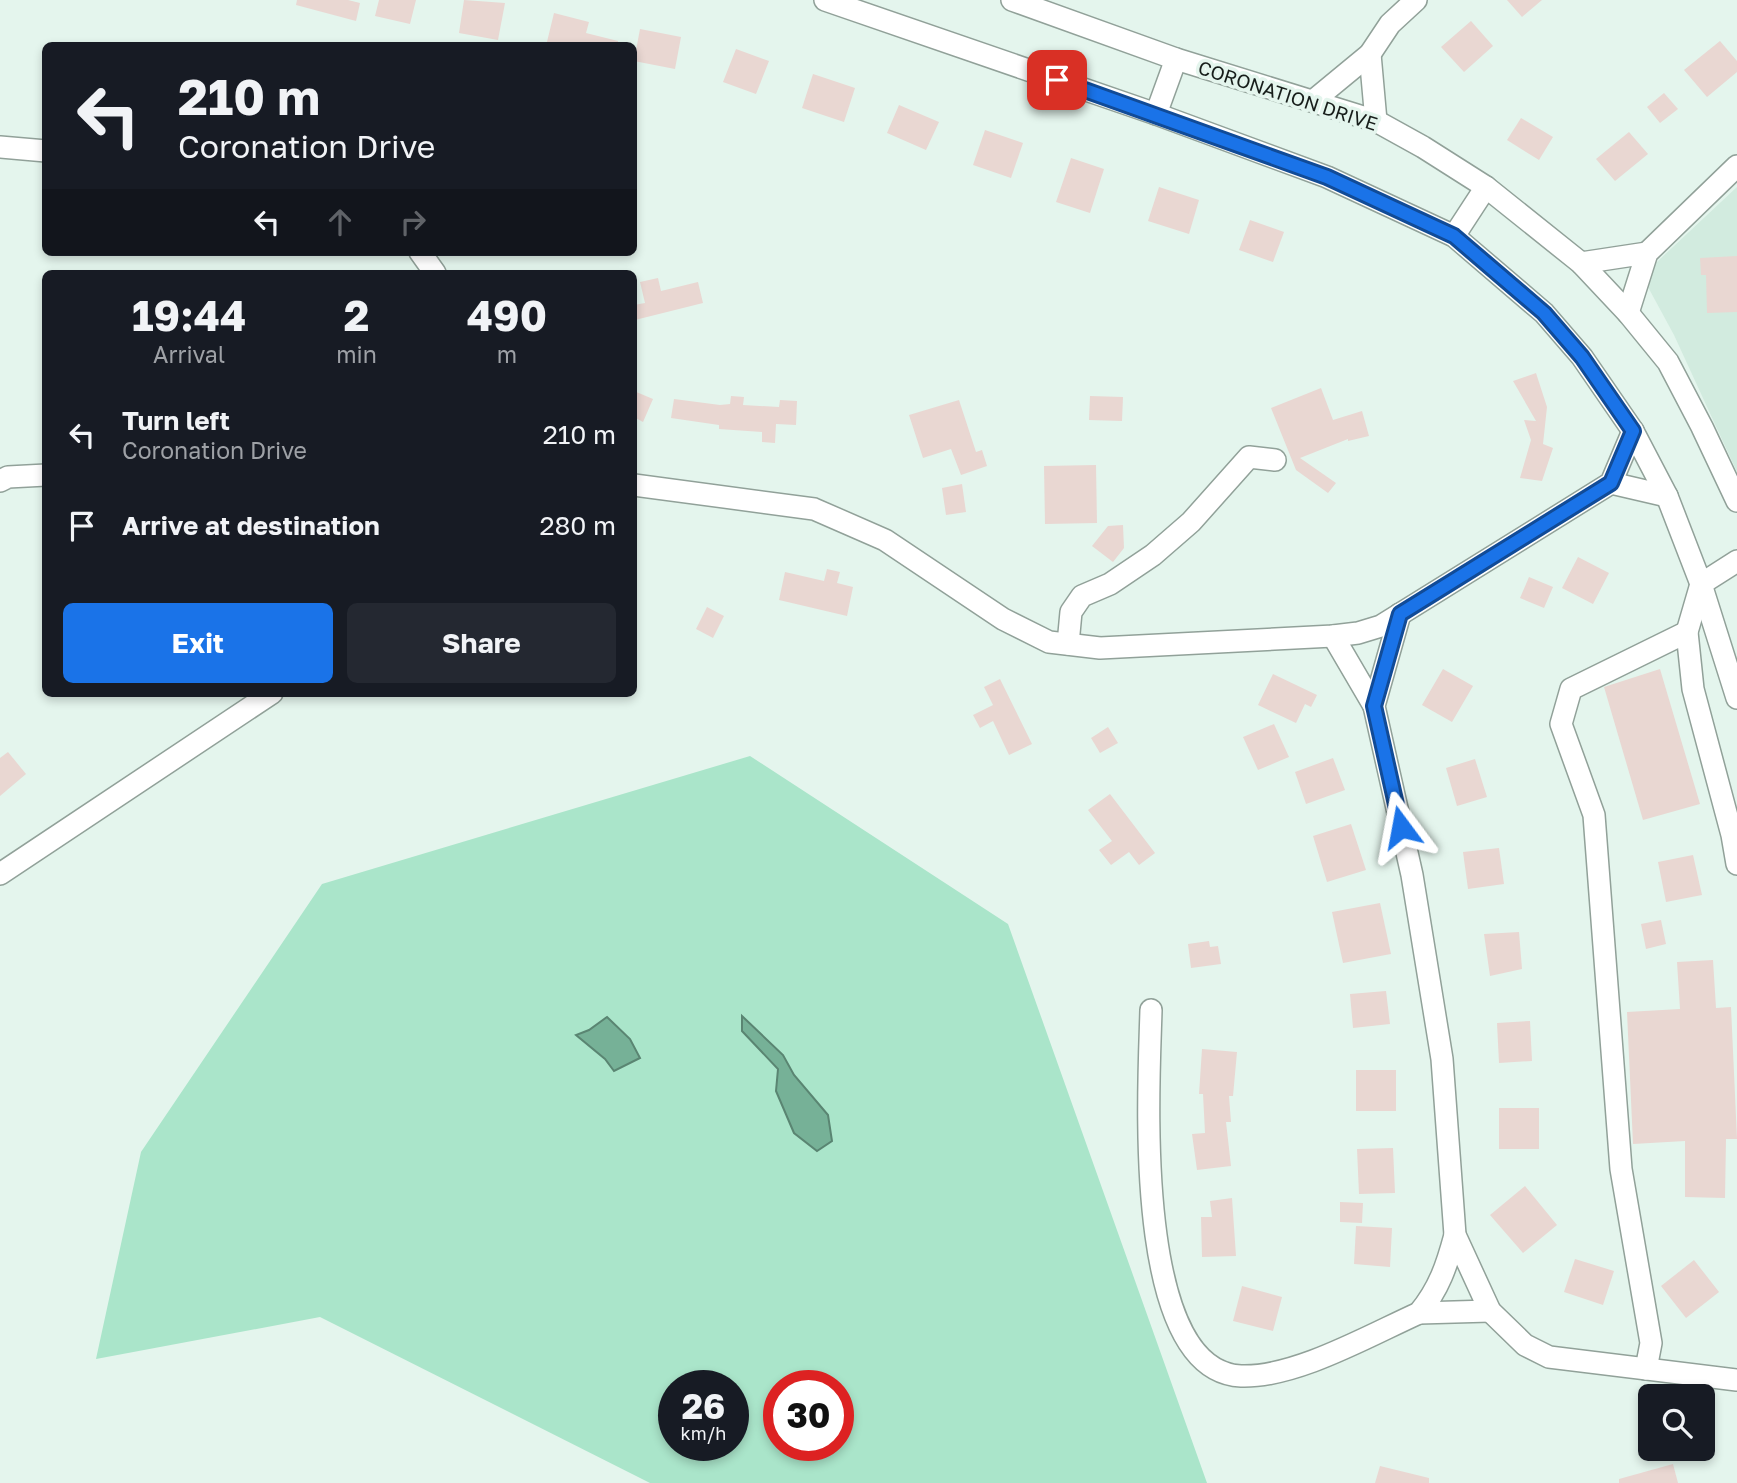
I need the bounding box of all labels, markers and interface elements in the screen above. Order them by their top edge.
pin [1027,50,1087,110]
street label: CORONATION DRIVE [1195,55,1381,135]
icon: arrive [1038,61,1076,99]
text: 210 m [178,67,320,126]
icon: left [63,70,154,161]
text: Coronation Drive [178,127,435,165]
icon: left [248,203,286,241]
icon: ahead [321,203,359,241]
icon: right [394,203,432,241]
text: 19:44 [132,290,246,340]
text: 2 [344,290,369,340]
text: 490 [467,290,547,340]
text: Arrival [153,340,225,368]
text: min [336,340,377,368]
text: m [497,340,517,368]
text: Turn left [122,405,230,436]
icon: left [63,416,101,454]
text: 210 m [543,419,616,450]
text: Coronation Drive [122,436,307,464]
icon: arrive [63,507,101,545]
text: Arrive at destination [122,510,380,541]
text: 280 m [539,510,616,541]
button: Exit [63,603,333,683]
button: Share [347,603,616,683]
position arrow [1364,790,1438,864]
speed limit sign: 30 [763,1370,854,1461]
map controls [1638,1384,1715,1461]
button: search [1638,1384,1715,1461]
text: 26 [682,1385,725,1427]
text: km/h [681,1422,726,1444]

